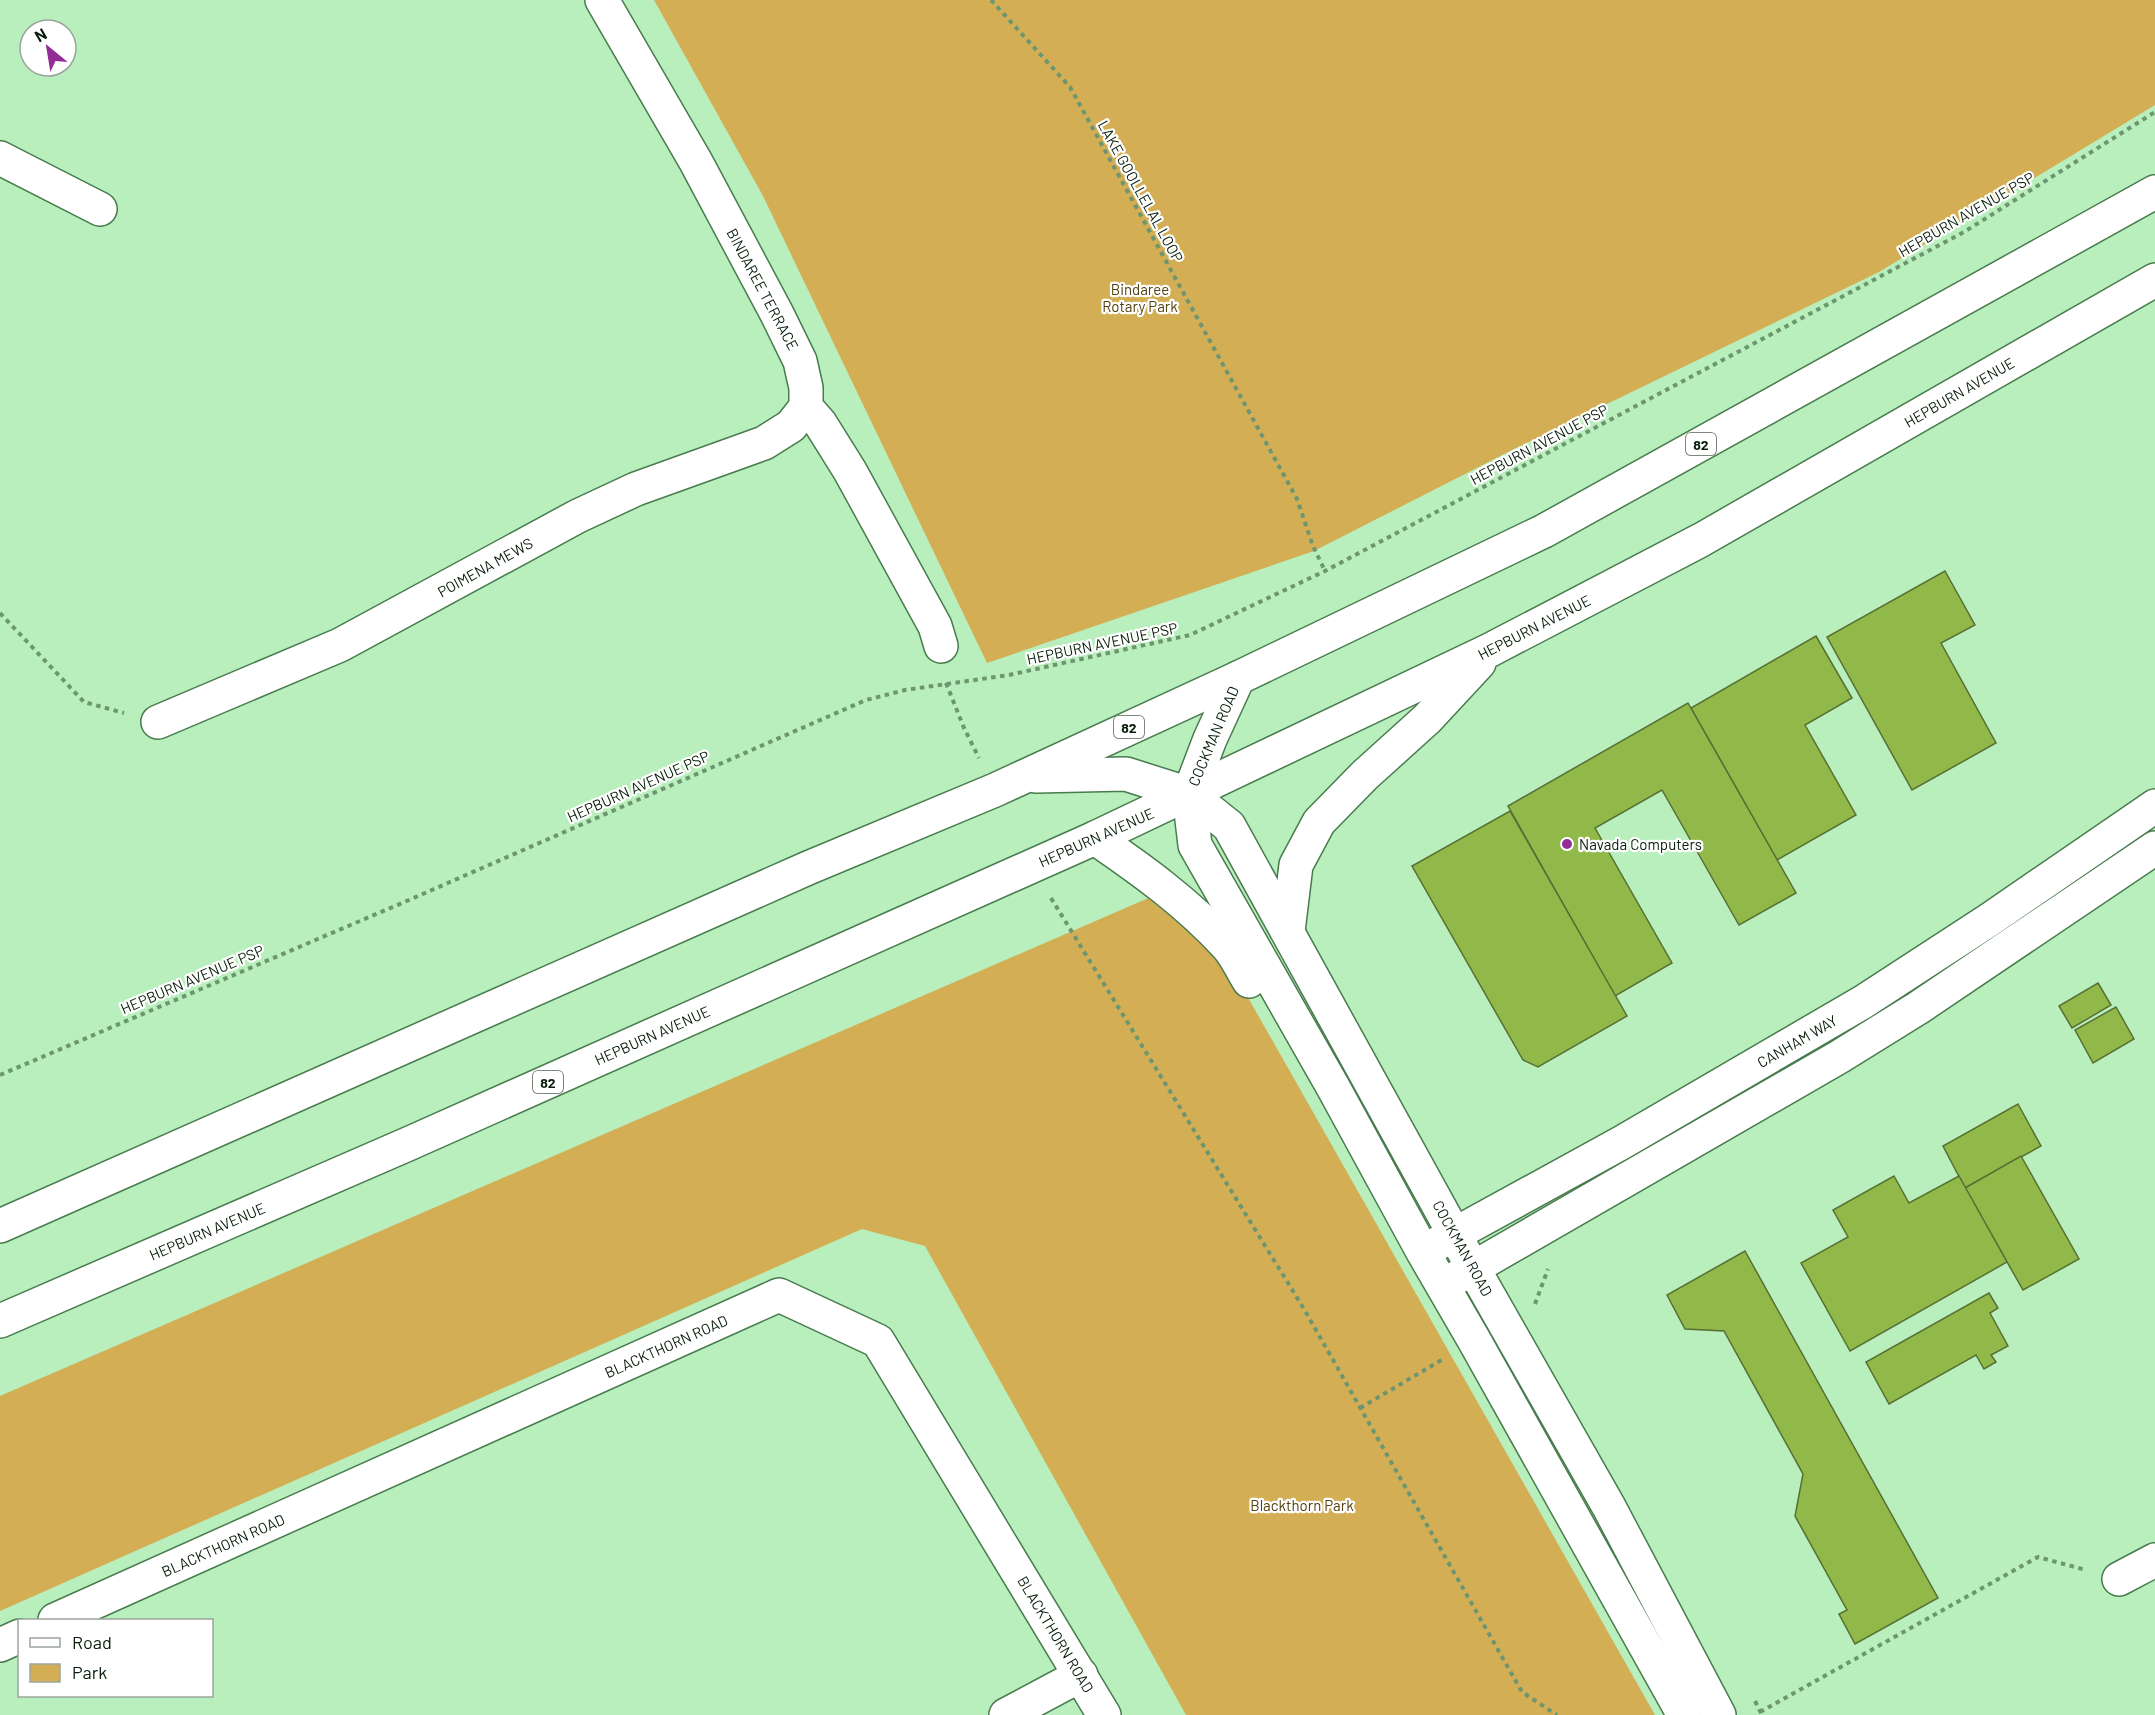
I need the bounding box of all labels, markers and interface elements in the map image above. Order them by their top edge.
north arrow [18,18,78,78]
text: N [31,24,50,45]
street label: LAKE GOOLLELAL LOOP [1095,117,1188,265]
street label: HEPBURN AVENUE PSP [1895,168,2037,260]
street label: BINDAREE TERRACE [723,225,803,353]
park label: Bindaree Rotary Park [1102,280,1178,315]
street label: HEPBURN AVENUE [1901,353,2017,431]
street label: HEPBURN AVENUE PSP [1467,400,1611,488]
road number: 82 [1686,433,1716,455]
street label: POIMENA MEWS [434,533,536,601]
street label: HEPBURN AVENUE [1475,591,1593,663]
street label: HEPBURN AVENUE PSP [1025,618,1179,668]
street label: COCKMAN ROAD [1184,683,1242,789]
road number: 82 [1114,716,1144,738]
street label: HEPBURN AVENUE PSP [564,746,712,825]
street label: HEPBURN AVENUE [1036,804,1156,870]
place label: Navada Computers [1579,835,1702,853]
marker: Navada Computers [1560,837,1574,851]
street label: HEPBURN AVENUE PSP [118,941,266,1017]
street label: HEPBURN AVENUE [592,1002,712,1068]
street label: CANHAM WAY [1754,1011,1840,1071]
road number: 82 [533,1071,563,1093]
street label: COCKMAN ROAD [1429,1197,1497,1299]
street label: HEPBURN AVENUE [146,1198,268,1264]
street label: BLACKTHORN ROAD [602,1311,730,1381]
park label: Blackthorn Park [1250,1496,1354,1514]
street label: BLACKTHORN ROAD [159,1510,287,1580]
street label: BLACKTHORN ROAD [1014,1573,1098,1695]
legend [18,1619,213,1697]
text: Road [72,1631,112,1653]
text: Park [72,1661,107,1683]

